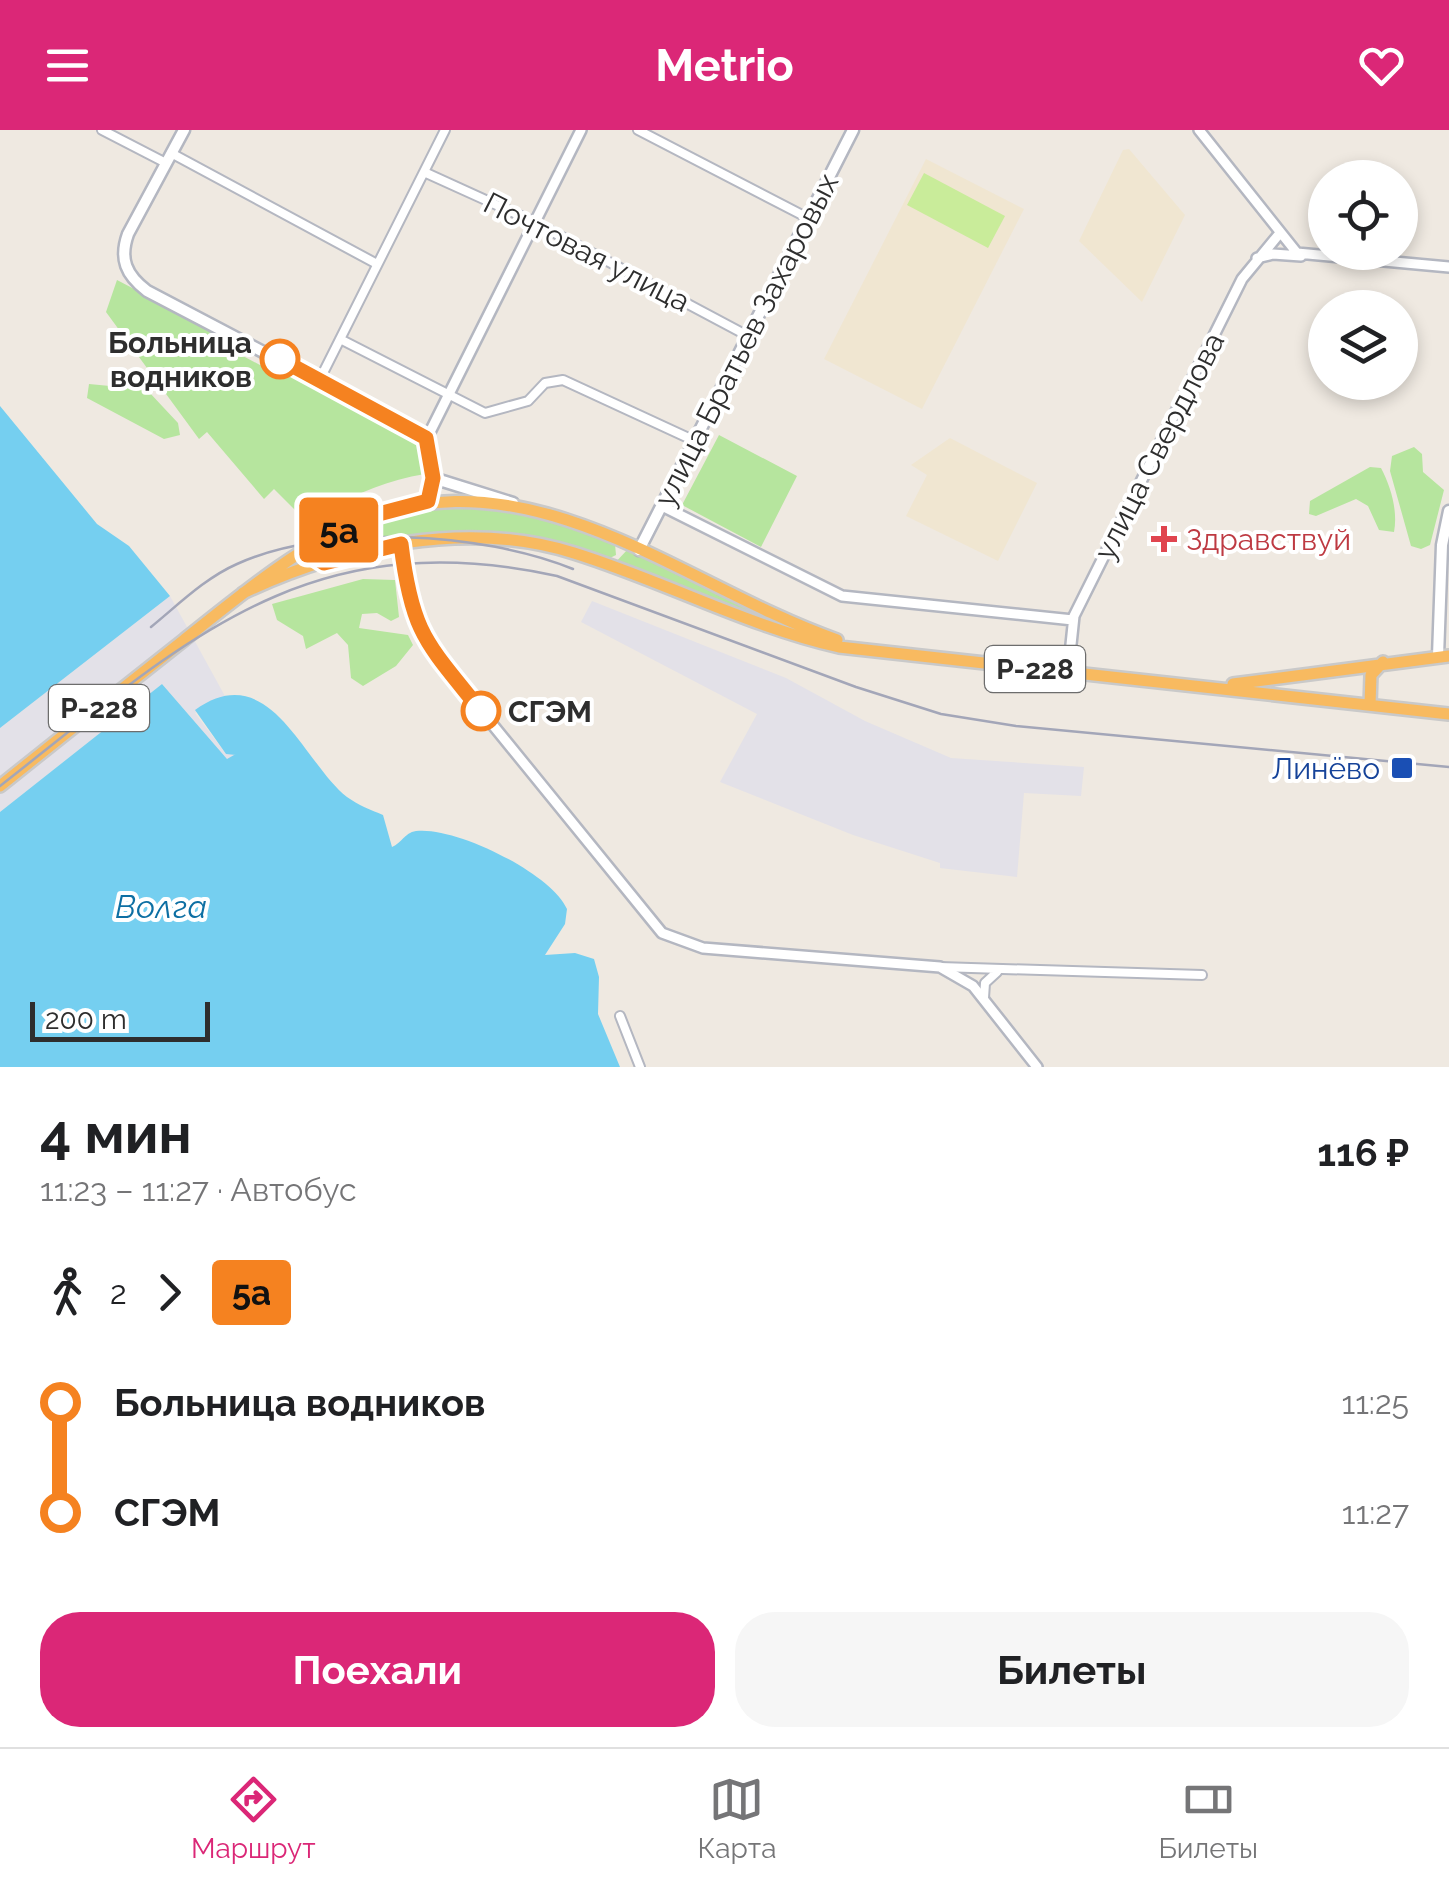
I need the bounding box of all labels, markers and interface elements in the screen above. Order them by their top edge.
icon: menu [40,38,95,93]
icon: heart [1354,38,1409,93]
text: Metrio [655,39,794,92]
map controls [1308,160,1418,400]
button: locate [1308,160,1418,270]
street label: улица Братьев Захаровых [647,168,845,512]
street label: Почтовая улица [478,185,696,319]
button: layers [1308,290,1418,400]
place label: Больница водников [108,325,252,394]
street label: улица Свердлова [1087,327,1231,565]
marker: Больница водников [261,340,299,378]
line badge: 5а [294,498,384,562]
text: 5а [319,510,359,551]
place label: Здравствуй [1186,522,1351,557]
marker: Здравствуй [1151,526,1177,552]
road number: Р-228 [985,646,1085,692]
road number: Р-228 [49,685,149,731]
marker: СГЭМ [462,692,500,730]
place label: СГЭМ [508,694,592,729]
place label: Линёво [1271,751,1380,786]
marker: Линёво [1389,755,1415,781]
water label: Волга [115,888,207,925]
scale bar [30,997,210,1041]
text: 200 m [45,1003,127,1036]
text: 4 мин [40,1101,192,1166]
text: 116 ₽ [1317,1130,1409,1175]
text: 11:23 – 11:27 · Автобус [40,1171,357,1208]
icon: walk [40,1265,95,1320]
icon: forward [142,1265,197,1320]
text: 5а [232,1272,271,1313]
text: 2 [110,1274,127,1311]
text: Больница водников [114,1380,486,1425]
text: 11:25 [1341,1384,1409,1421]
text: СГЭМ [114,1490,220,1535]
text: 11:27 [1342,1494,1409,1531]
button: Поехали [40,1612,715,1727]
button: Билеты [735,1612,1409,1727]
tab: Маршрут [191,1772,316,1865]
tab: Карта [698,1772,776,1865]
tab: Билеты [1158,1772,1258,1865]

